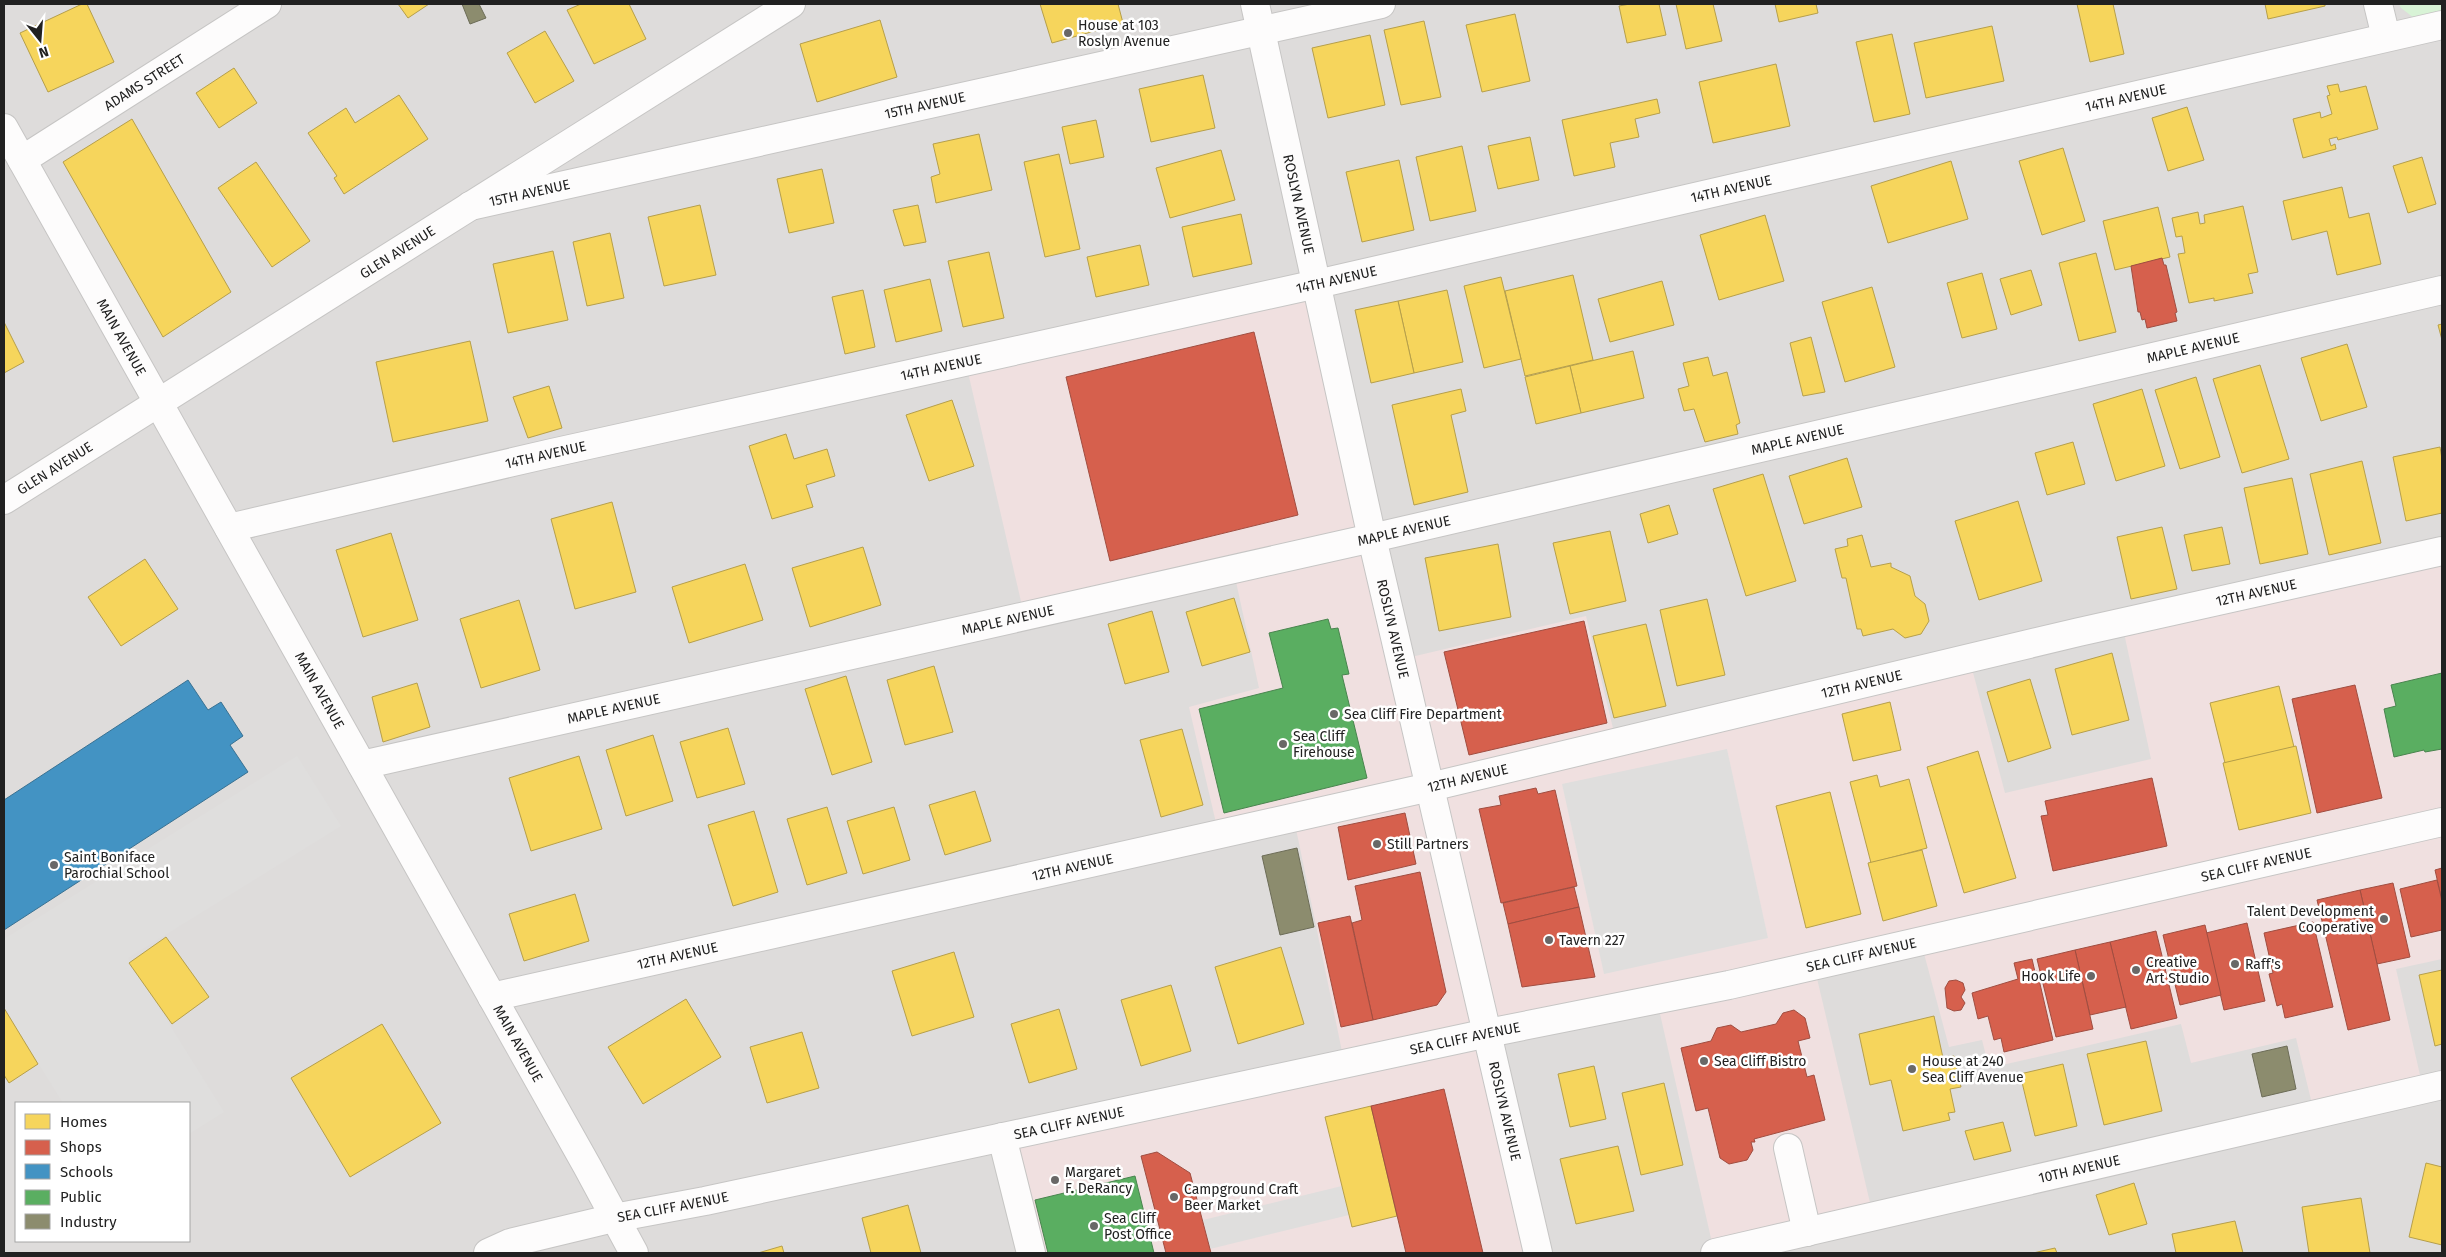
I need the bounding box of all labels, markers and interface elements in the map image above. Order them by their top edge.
north arrow [15,15,65,65]
place label: House at 103 Roslyn Avenue [1078,17,1170,50]
marker: House at 103 Roslyn Avenue [1062,27,1074,39]
text: N [37,42,51,61]
street label: ADAMS STREET [101,50,189,115]
street label: 14TH AVENUE [2084,81,2168,116]
street label: 15TH AVENUE [883,88,967,123]
street label: ROSLYN AVENUE [1279,153,1318,256]
street label: 14TH AVENUE [1689,172,1773,207]
street label: 15TH AVENUE [488,176,572,211]
street label: GLEN AVENUE [357,222,439,283]
street label: 14TH AVENUE [1294,262,1379,297]
street label: MAIN AVENUE [93,296,150,379]
street label: MAPLE AVENUE [2145,329,2241,367]
street label: 14TH AVENUE [899,350,983,385]
street label: MAPLE AVENUE [1750,421,1846,459]
street label: GLEN AVENUE [14,438,96,499]
street label: 14TH AVENUE [503,438,588,473]
street label: MAPLE AVENUE [1356,512,1452,550]
street label: 12TH AVENUE [2214,576,2298,610]
street label: ROSLYN AVENUE [1373,577,1412,681]
street label: MAPLE AVENUE [960,602,1056,639]
street label: MAIN AVENUE [291,649,348,732]
street label: 12TH AVENUE [1820,667,1904,702]
street label: MAPLE AVENUE [566,690,662,728]
place label: Sea Cliff Fire Department [1344,706,1503,723]
marker: Sea Cliff Fire Department [1328,708,1340,720]
place label: Sea Cliff Firehouse [1293,728,1355,761]
marker: Sea Cliff Firehouse [1277,738,1289,750]
street label: 12TH AVENUE [1426,761,1510,796]
place label: Still Partners [1387,836,1469,853]
marker: Still Partners [1371,838,1383,850]
street label: SEA CLIFF AVENUE [2199,844,2313,886]
place label: Saint Boniface Parochial School [64,849,169,882]
street label: 12TH AVENUE [1031,850,1115,885]
marker: Saint Boniface Parochial School [48,859,60,871]
place label: Talent Development Cooperative [2247,903,2375,936]
marker: Talent Development Cooperative [2378,913,2390,925]
place label: Tavern 227 [1559,932,1625,949]
marker: Tavern 227 [1543,934,1555,946]
street label: SEA CLIFF AVENUE [1805,934,1918,976]
street label: 12TH AVENUE [635,939,720,973]
place label: Creative Art Studio [2146,954,2210,987]
place label: Raff's [2245,956,2281,973]
marker: Raff's [2229,958,2241,970]
marker: Creative Art Studio [2130,964,2142,976]
place label: Hook Life [2021,968,2081,985]
marker: Hook Life [2085,970,2097,982]
street label: MAIN AVENUE [489,1002,546,1085]
street label: SEA CLIFF AVENUE [1408,1019,1522,1059]
place label: Sea Cliff Bistro [1714,1053,1807,1070]
place label: House at 240 Sea Cliff Avenue [1922,1053,2024,1086]
marker: Sea Cliff Bistro [1698,1055,1710,1067]
street label: ROSLYN AVENUE [1485,1060,1524,1163]
marker: House at 240 Sea Cliff Avenue [1906,1063,1918,1075]
legend [15,1102,190,1242]
street label: SEA CLIFF AVENUE [1012,1103,1126,1144]
text: Homes [60,1113,107,1131]
text: Shops [60,1138,102,1156]
street label: 10TH AVENUE [2037,1152,2122,1187]
text: Schools [60,1163,113,1181]
place label: Margaret F. DeRancy [1065,1164,1132,1197]
marker: Margaret F. DeRancy [1049,1174,1061,1186]
place label: Campground Craft Beer Market [1184,1181,1299,1214]
text: Public [60,1188,102,1206]
street label: SEA CLIFF AVENUE [616,1188,730,1226]
marker: Campground Craft Beer Market [1168,1191,1180,1203]
place label: Sea Cliff Post Office [1104,1210,1172,1243]
text: Industry [60,1213,117,1231]
marker: Sea Cliff Post Office [1088,1220,1100,1232]

